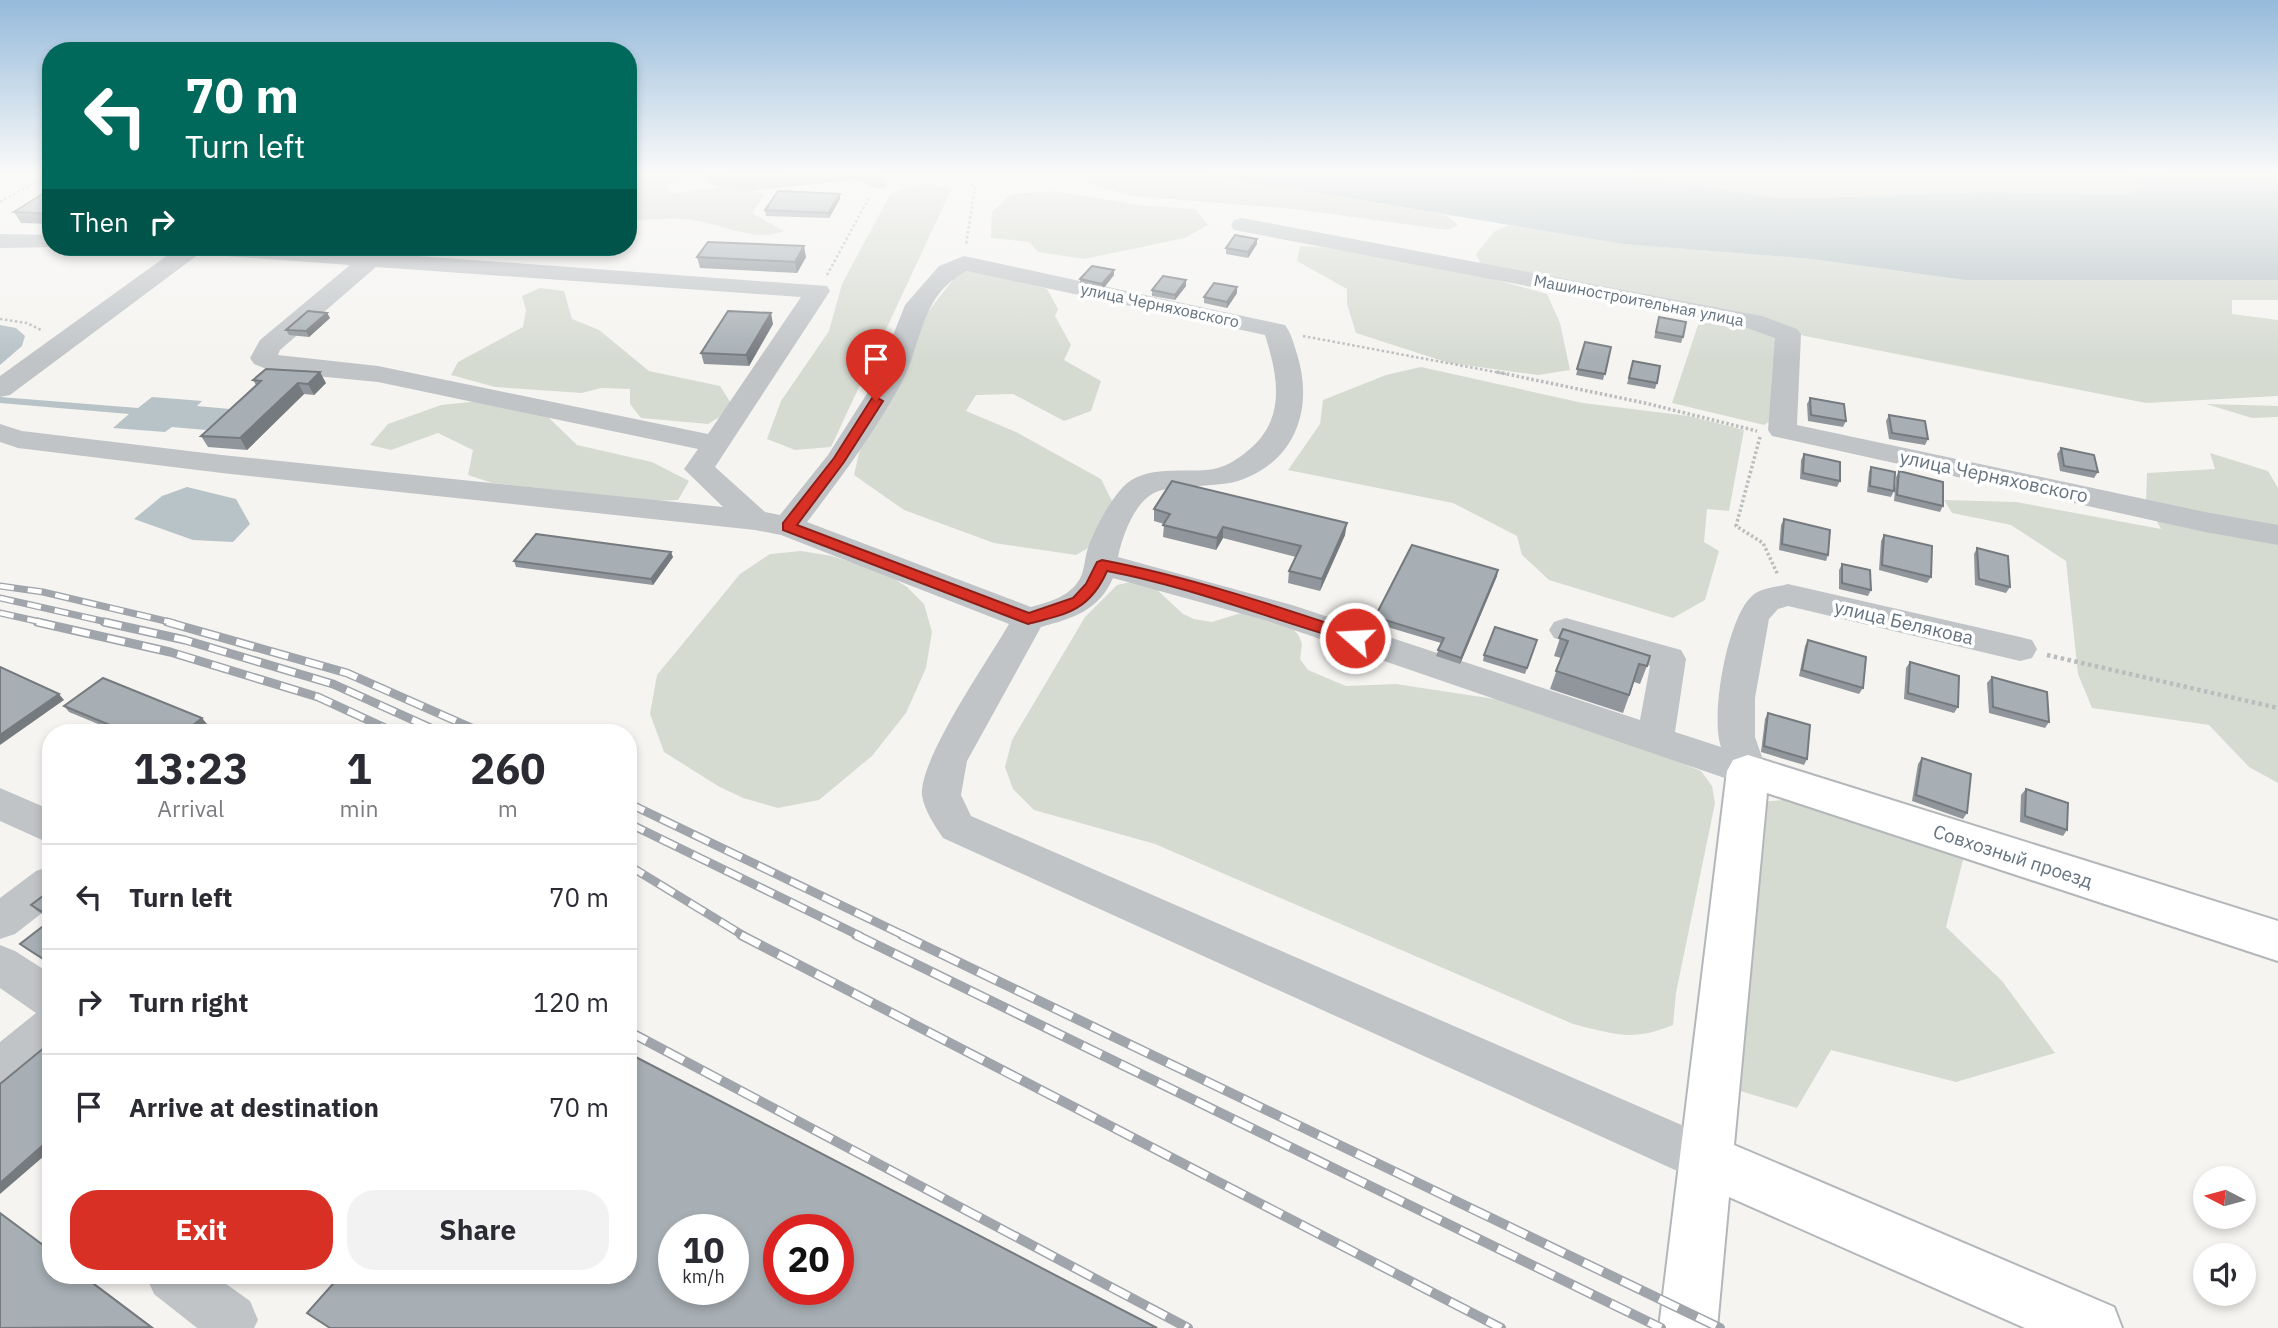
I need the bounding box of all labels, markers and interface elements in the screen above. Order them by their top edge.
text: 70 m [185,63,299,126]
icon: left [70,70,161,161]
text: Turn left [185,125,305,167]
icon: right [143,203,181,241]
text: Then [70,205,129,239]
street label: Машиностроительная улица [1532,270,1746,330]
street label: улица Черняховского [1079,278,1241,332]
pin [846,329,906,401]
icon: arrive [857,340,895,378]
street label: улица Черняховского [1898,444,2090,508]
street label: улица Белякова [1832,594,1976,650]
position arrow [1318,601,1392,675]
text: 13:23 [133,741,248,796]
text: 1 [346,741,372,796]
text: 260 [470,741,546,796]
text: Arrival [157,793,224,823]
text: min [340,793,378,823]
text: m [498,793,518,823]
street label: Совхозный проезд [1930,819,2096,893]
icon: left [70,878,108,916]
text: Turn left [129,880,232,914]
text: 70 m [549,880,609,914]
icon: right [70,983,108,1021]
text: Turn right [129,985,248,1019]
text: 120 m [533,985,609,1019]
icon: arrive [70,1088,108,1126]
text: Arrive at destination [129,1090,379,1124]
text: 70 m [549,1090,609,1124]
north arrow [2193,1166,2256,1228]
map controls [2193,1166,2256,1306]
button: Exit [70,1190,333,1270]
button: Share [347,1190,609,1270]
speed limit sign: 20 [763,1214,854,1305]
text: 10 [682,1227,725,1273]
button: sound [2193,1243,2256,1306]
text: km/h [682,1265,725,1288]

